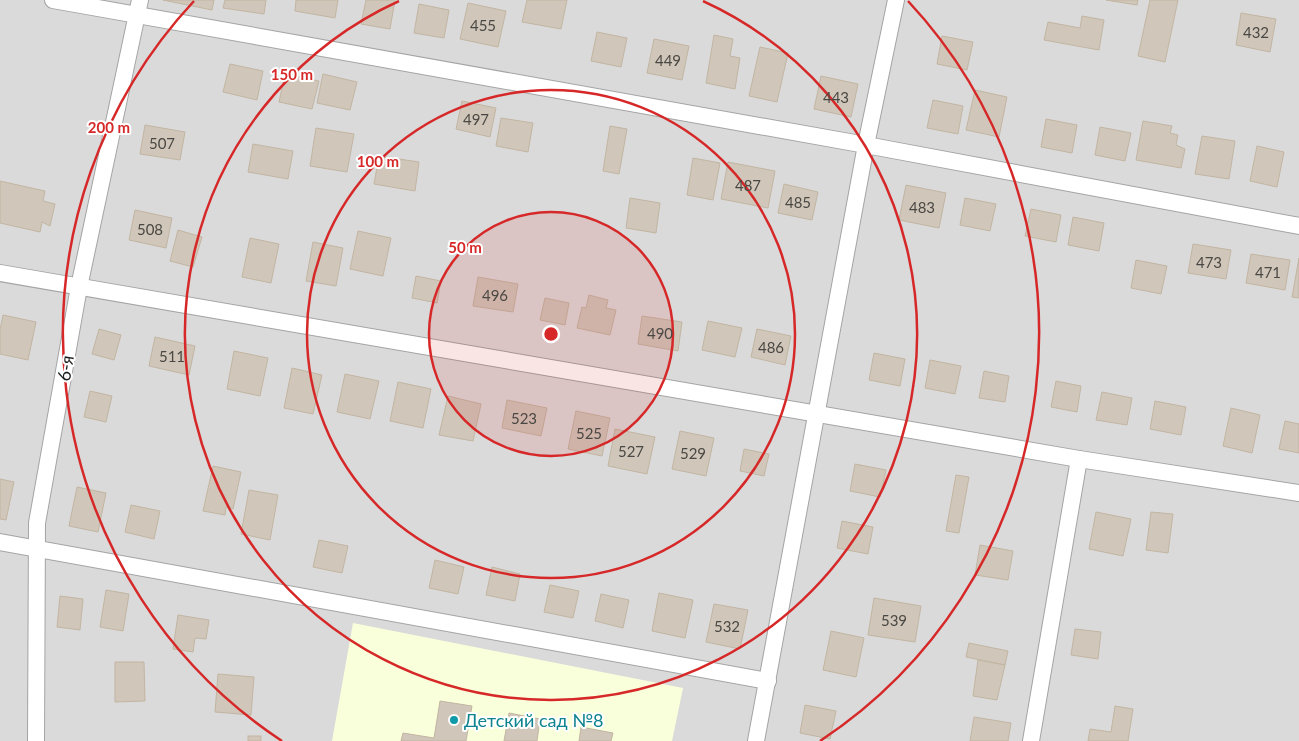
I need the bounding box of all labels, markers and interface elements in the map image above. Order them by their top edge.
house number: 455 [470,16,496,34]
house number: 432 [1243,23,1269,41]
house number: 449 [655,51,681,69]
text: 150 m [271,65,313,83]
house number: 443 [823,88,849,106]
house number: 497 [463,110,489,128]
text: 200 m [88,118,130,136]
house number: 507 [149,134,175,152]
text: 100 m [357,152,399,170]
house number: 487 [735,176,761,194]
house number: 485 [785,193,811,211]
house number: 483 [909,198,935,216]
house number: 508 [137,220,163,238]
text: 50 m [448,238,482,256]
house number: 473 [1196,253,1222,271]
house number: 471 [1255,263,1281,281]
house number: 496 [482,286,508,304]
house number: 490 [647,324,673,342]
centre of rings [542,325,560,343]
house number: 486 [758,338,784,356]
house number: 511 [159,347,185,365]
street label: 6-я [52,353,78,383]
house number: 523 [511,409,537,427]
house number: 525 [576,424,602,442]
house number: 527 [618,442,644,460]
house number: 529 [680,444,706,462]
house number: 539 [881,611,907,629]
house number: 532 [714,617,740,635]
place label: Детский сад №8 [464,709,604,731]
marker: Детский сад №8 [448,714,460,726]

